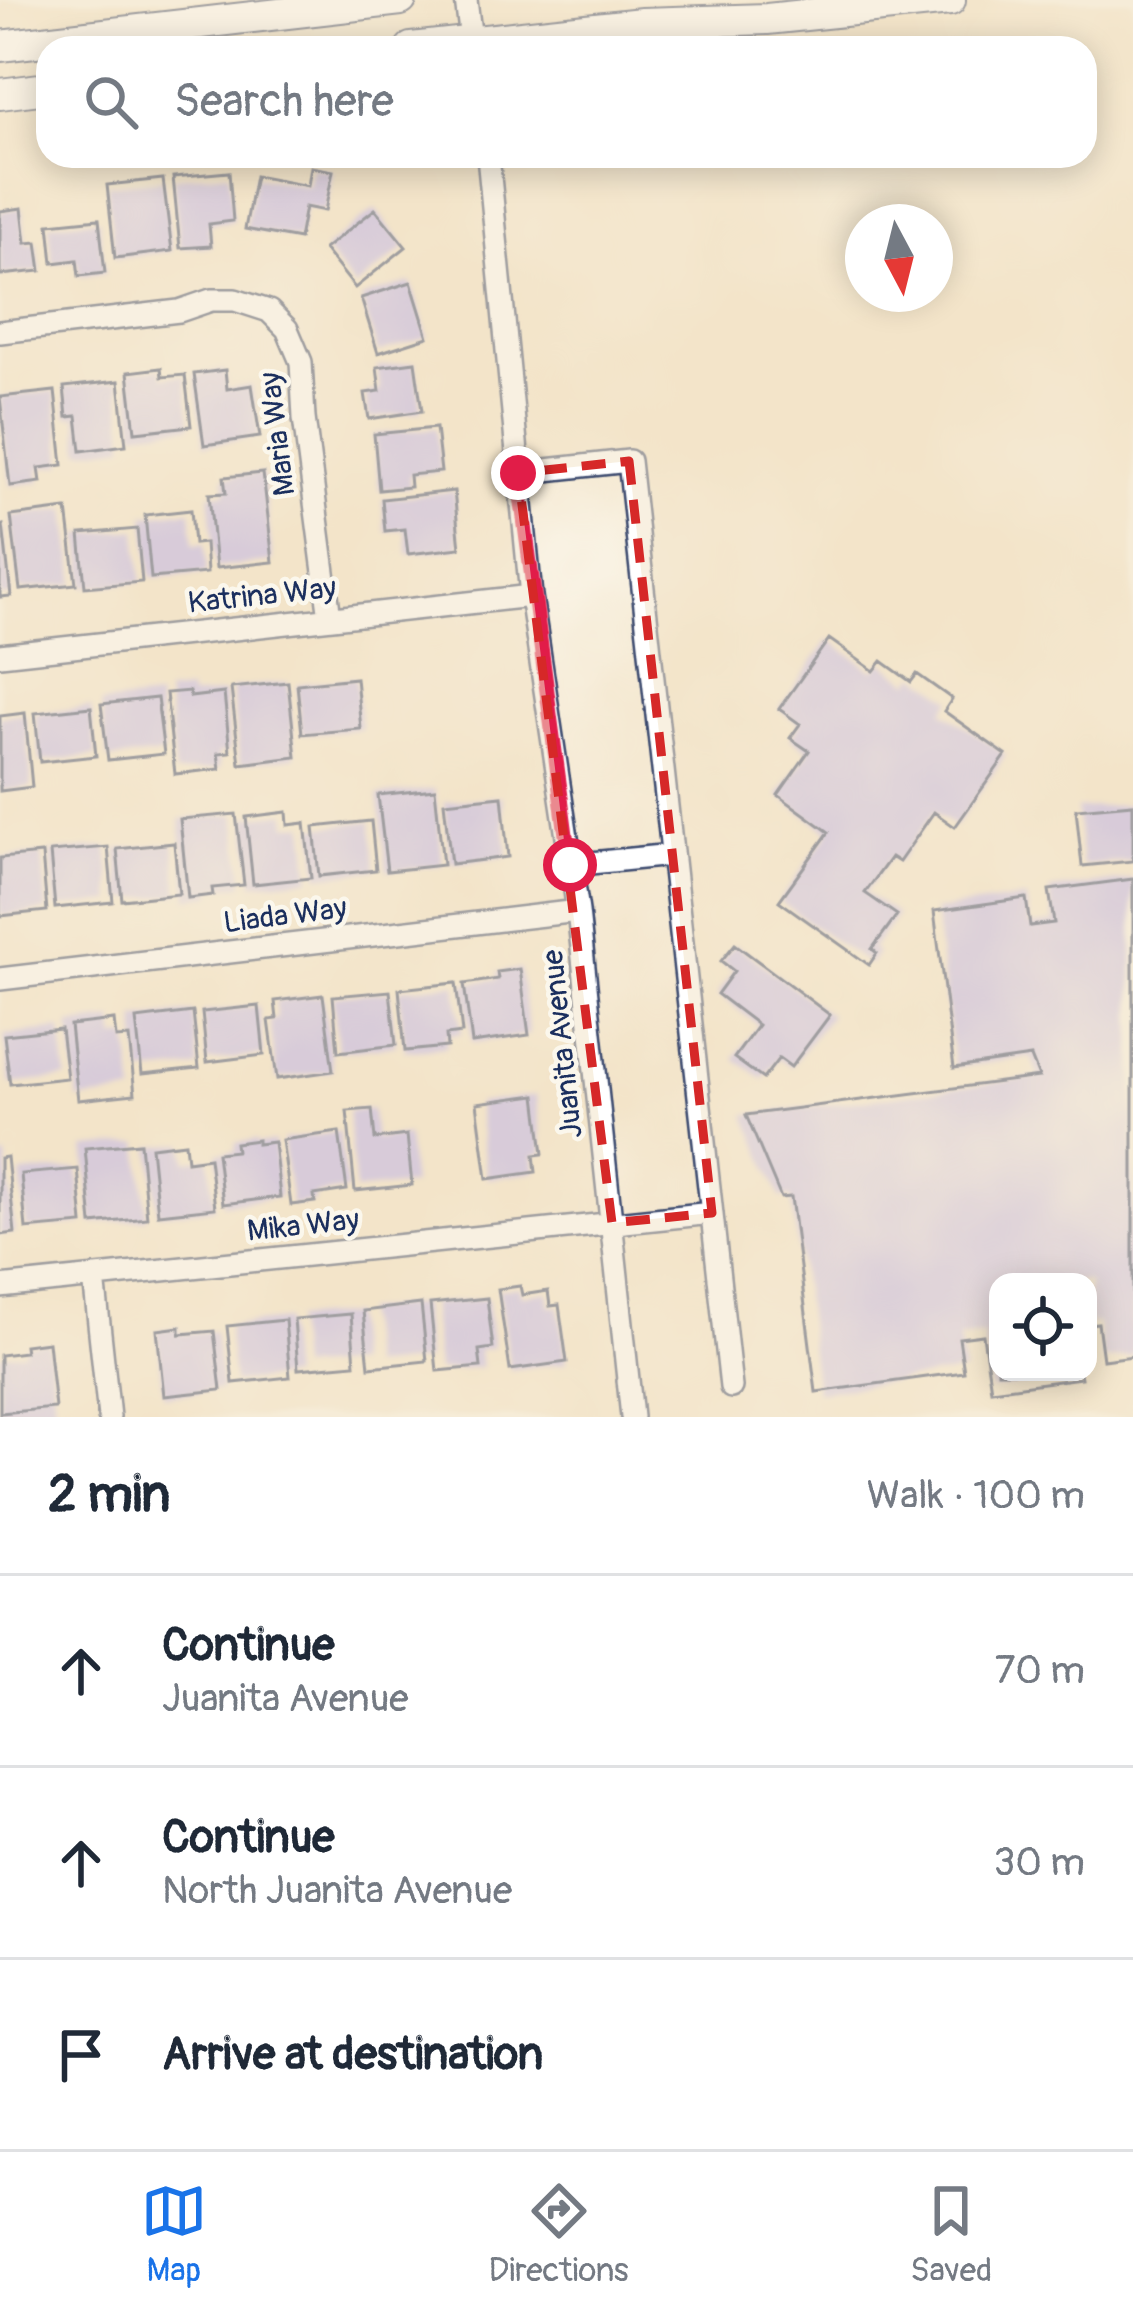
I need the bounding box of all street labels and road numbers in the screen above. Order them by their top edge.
street label: Maria Way [252,370,303,498]
street label: Katrina Way [186,569,338,622]
street label: Liada Way [221,890,349,941]
street label: Juanita Avenue [534,948,591,1140]
street label: Mika Way [245,1201,361,1250]

